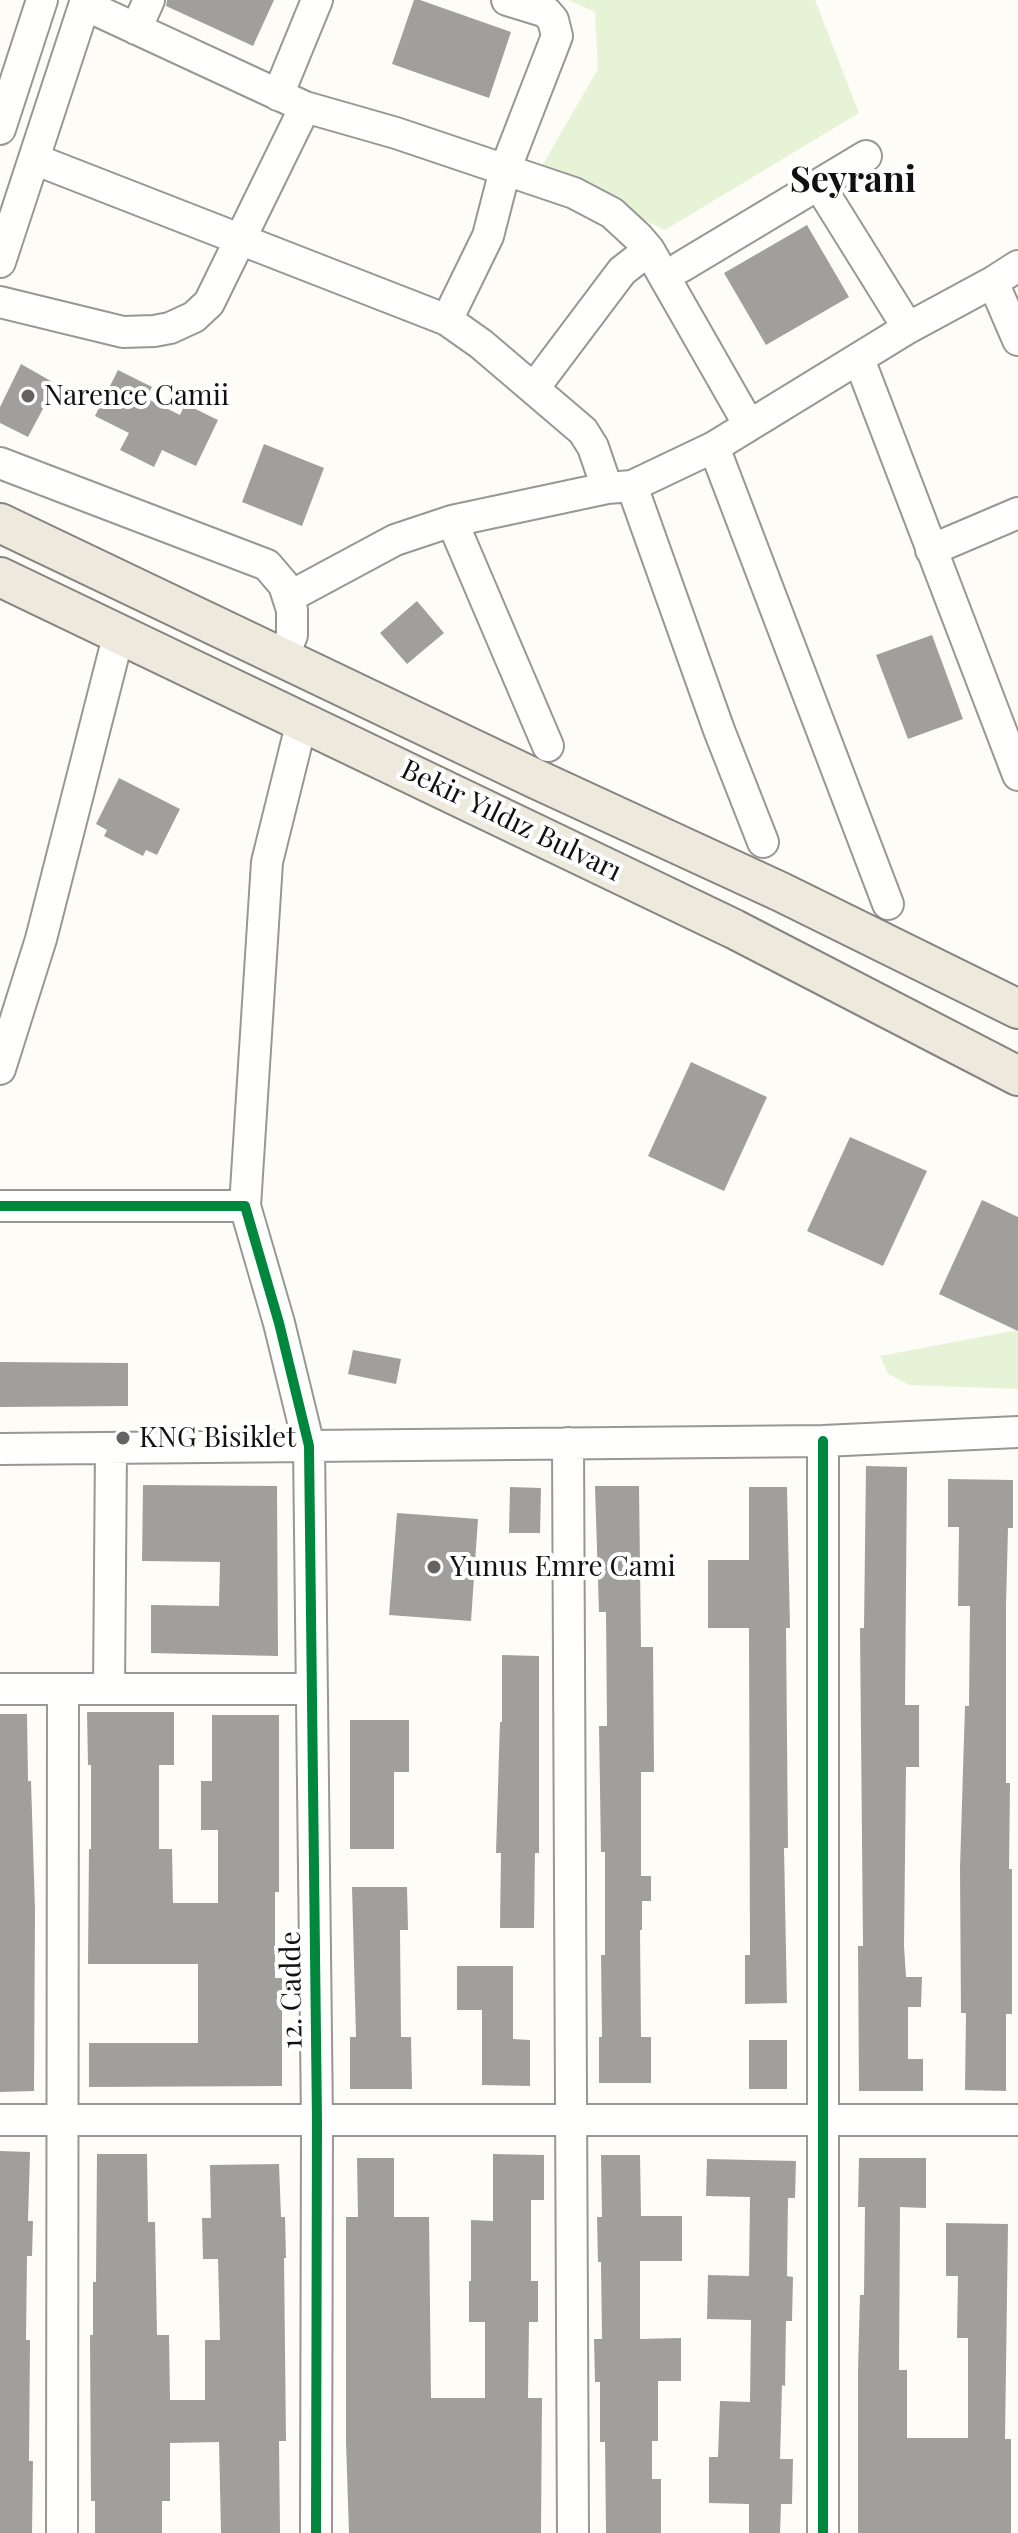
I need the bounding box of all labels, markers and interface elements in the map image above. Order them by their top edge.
district label: Seyrani [790,159,916,203]
place label: Narence Camii [44,379,229,413]
marker: Narence Camii [19,387,37,405]
street label: Bekir Yıldız Bulvarı [395,753,627,889]
place label: KNG Bisiklet [139,1421,296,1455]
marker: KNG Bisiklet [114,1429,132,1447]
place label: Yunus Emre Cami [450,1550,676,1584]
marker: Yunus Emre Cami [425,1558,443,1576]
street label: 12. Cadde [274,1931,310,2049]

